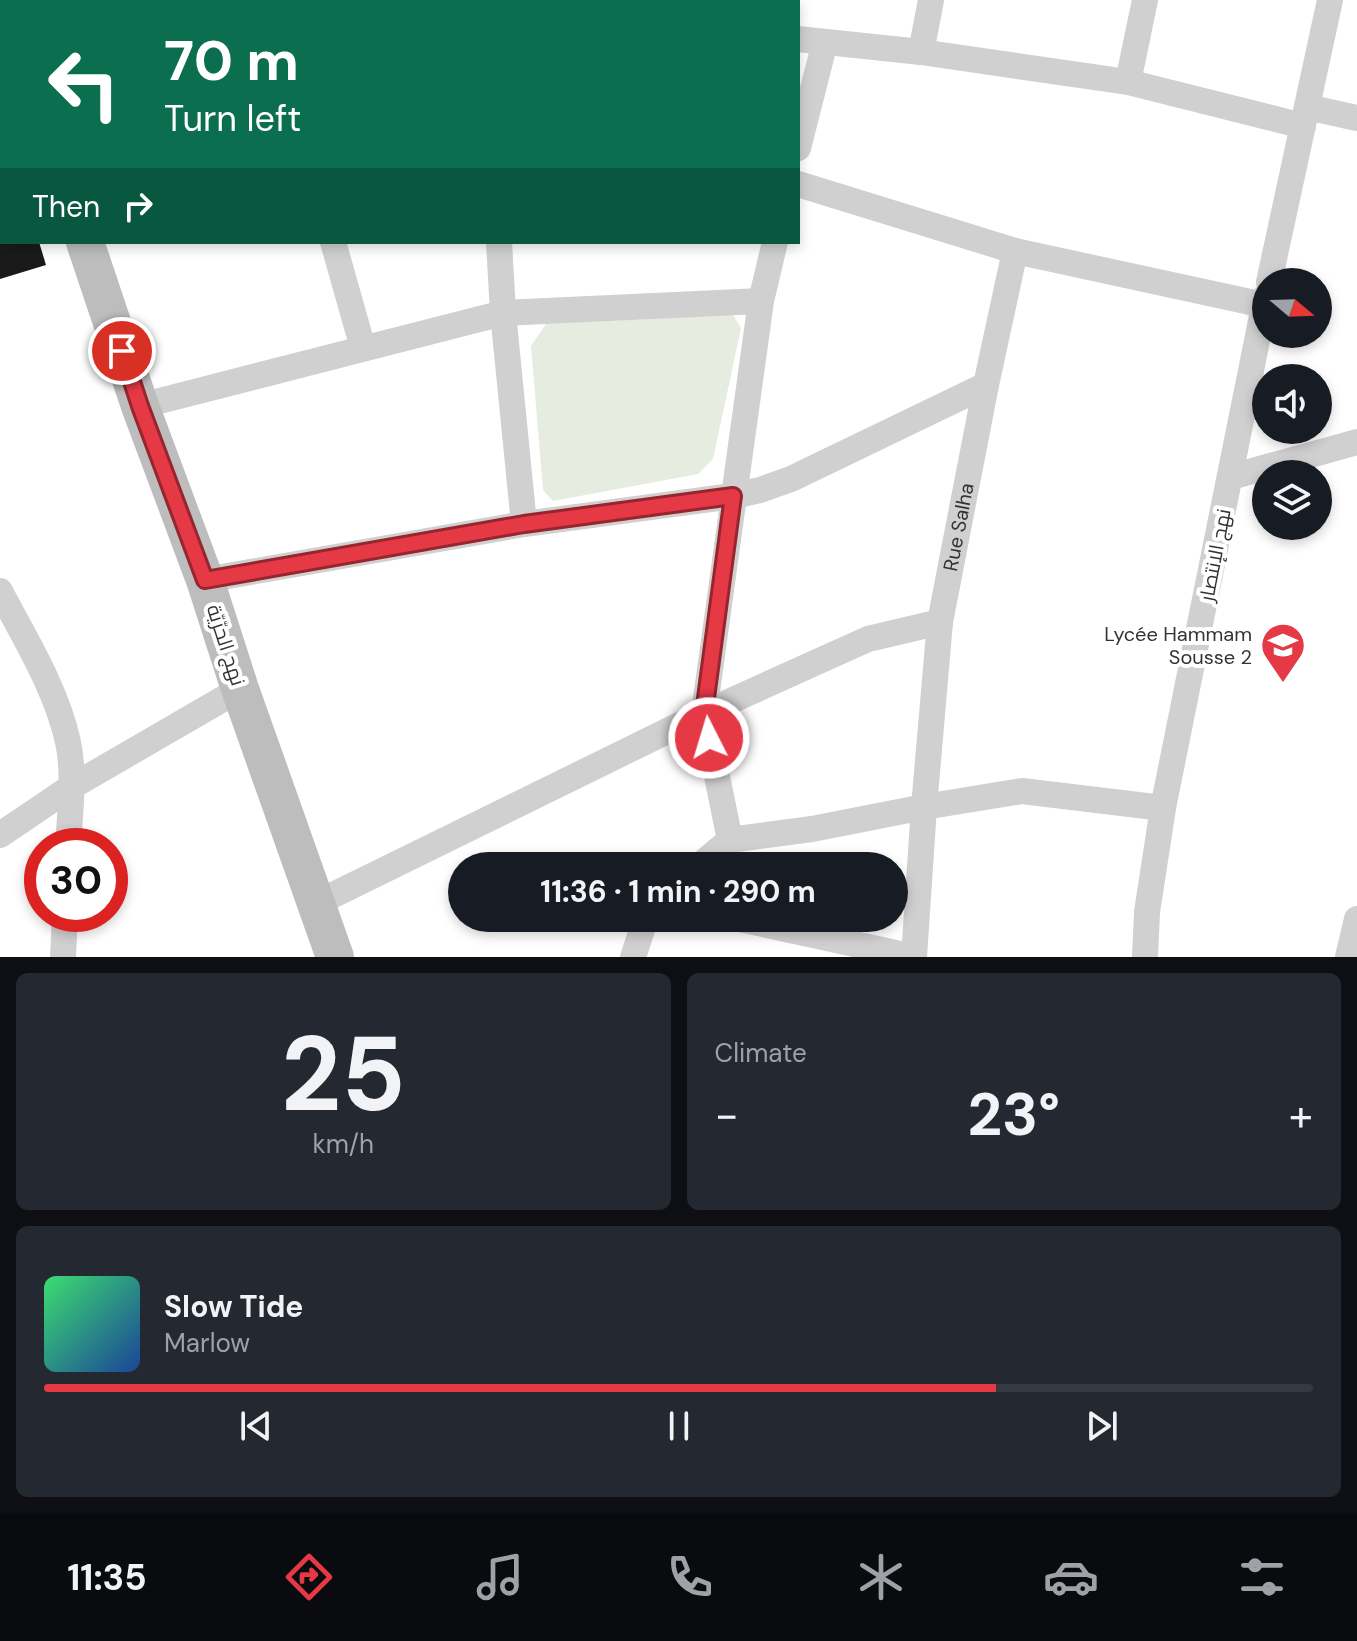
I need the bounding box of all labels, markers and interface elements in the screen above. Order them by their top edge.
text: 70 m [164,24,299,97]
icon: left [32,32,136,136]
text: Turn left [164,95,301,142]
icon: right [116,184,160,228]
text: Then [32,187,100,226]
north arrow [1252,268,1332,348]
map controls [1252,268,1332,540]
pin [88,317,156,385]
icon: arrive [100,329,144,373]
button: sound [1252,364,1332,444]
button: layers [1252,460,1332,540]
street label: Rue Salha [937,481,980,573]
street label: نهج الإنتصار [1193,506,1238,605]
street label: نهج الحرّيّة [200,601,251,689]
place label: Lycée Hammam Sousse 2 [1104,621,1252,670]
school or university icon: Lycée Hammam Sousse 2 [1259,621,1307,684]
position arrow [667,696,751,780]
speed limit sign: 30 [24,828,128,932]
text: 11:36 · 1 min · 290 m [540,872,816,911]
text: 25 [281,1007,406,1142]
text: Climate [715,1036,807,1070]
text: 23° [967,1075,1060,1154]
text: − [715,1086,739,1144]
text: + [1289,1086,1313,1144]
text: km/h [313,1127,374,1161]
text: Slow Tide [164,1287,303,1326]
text: Marlow [164,1326,250,1360]
icon: previous [234,1404,278,1448]
icon: pause [657,1404,701,1448]
icon: next [1080,1404,1124,1448]
icon: directions [281,1549,337,1605]
icon: music [472,1549,528,1605]
icon: phone [662,1549,718,1605]
icon: climate [853,1549,909,1605]
icon: car [1043,1549,1099,1605]
icon: filters [1234,1549,1290,1605]
text: 11:35 [67,1554,147,1601]

